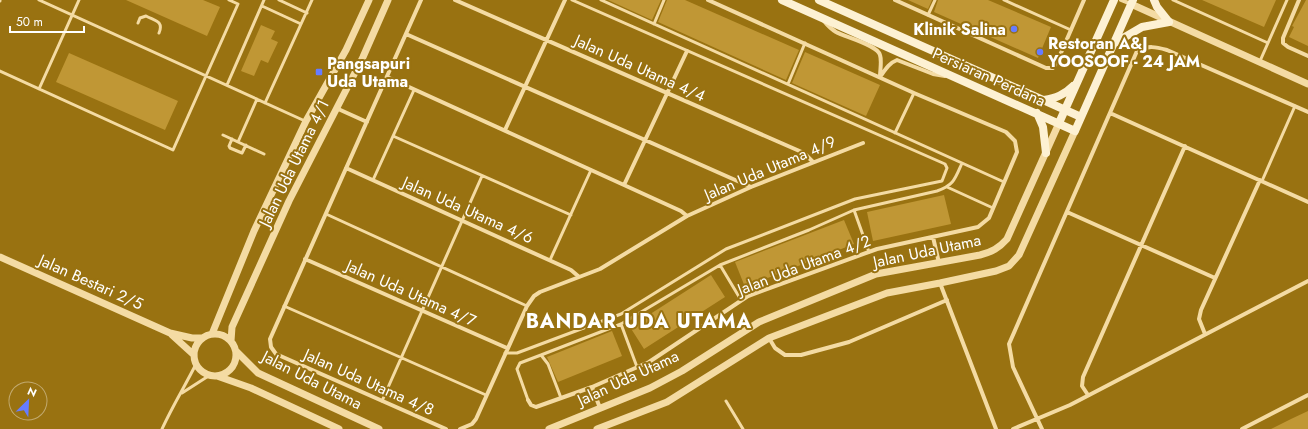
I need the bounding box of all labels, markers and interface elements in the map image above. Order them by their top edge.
scale bar [10,8,84,34]
text: 50 m [16,13,43,31]
place label: Klinik Salina [913,18,1006,41]
marker: Klinik Salina [1009,24,1019,34]
street label: Jalan Uda Utama 4/4 [569,28,709,107]
place label: Restoran A&J YOOSOOF - 24 JAM [1047,32,1200,73]
street label: Persiaran Perdana [929,42,1049,112]
marker: Restoran A&J YOOSOOF - 24 JAM [1035,47,1045,57]
place label: Pangsapuri Uda Utama [327,52,410,93]
marker: Pangsapuri Uda Utama [314,67,324,77]
street label: Jalan Uda Utama 4/1 [252,95,335,232]
street label: Jalan Uda Utama 4/9 [699,130,839,207]
street label: Jalan Uda Utama 4/6 [397,170,537,249]
street label: Jalan Uda Utama [869,228,983,274]
street label: Jalan Uda Utama 4/2 [732,229,874,302]
street label: Jalan Bestari 2/5 [33,248,147,315]
street label: Jalan Uda Utama 4/7 [340,253,480,332]
district label: BANDAR UDA UTAMA [526,307,752,336]
street label: Jalan Uda Utama 4/8 [298,342,438,421]
street label: Jalan Uda Utama [256,344,366,415]
street label: Jalan Uda Utama [572,344,682,412]
north arrow [8,381,48,421]
text: N [25,383,39,401]

